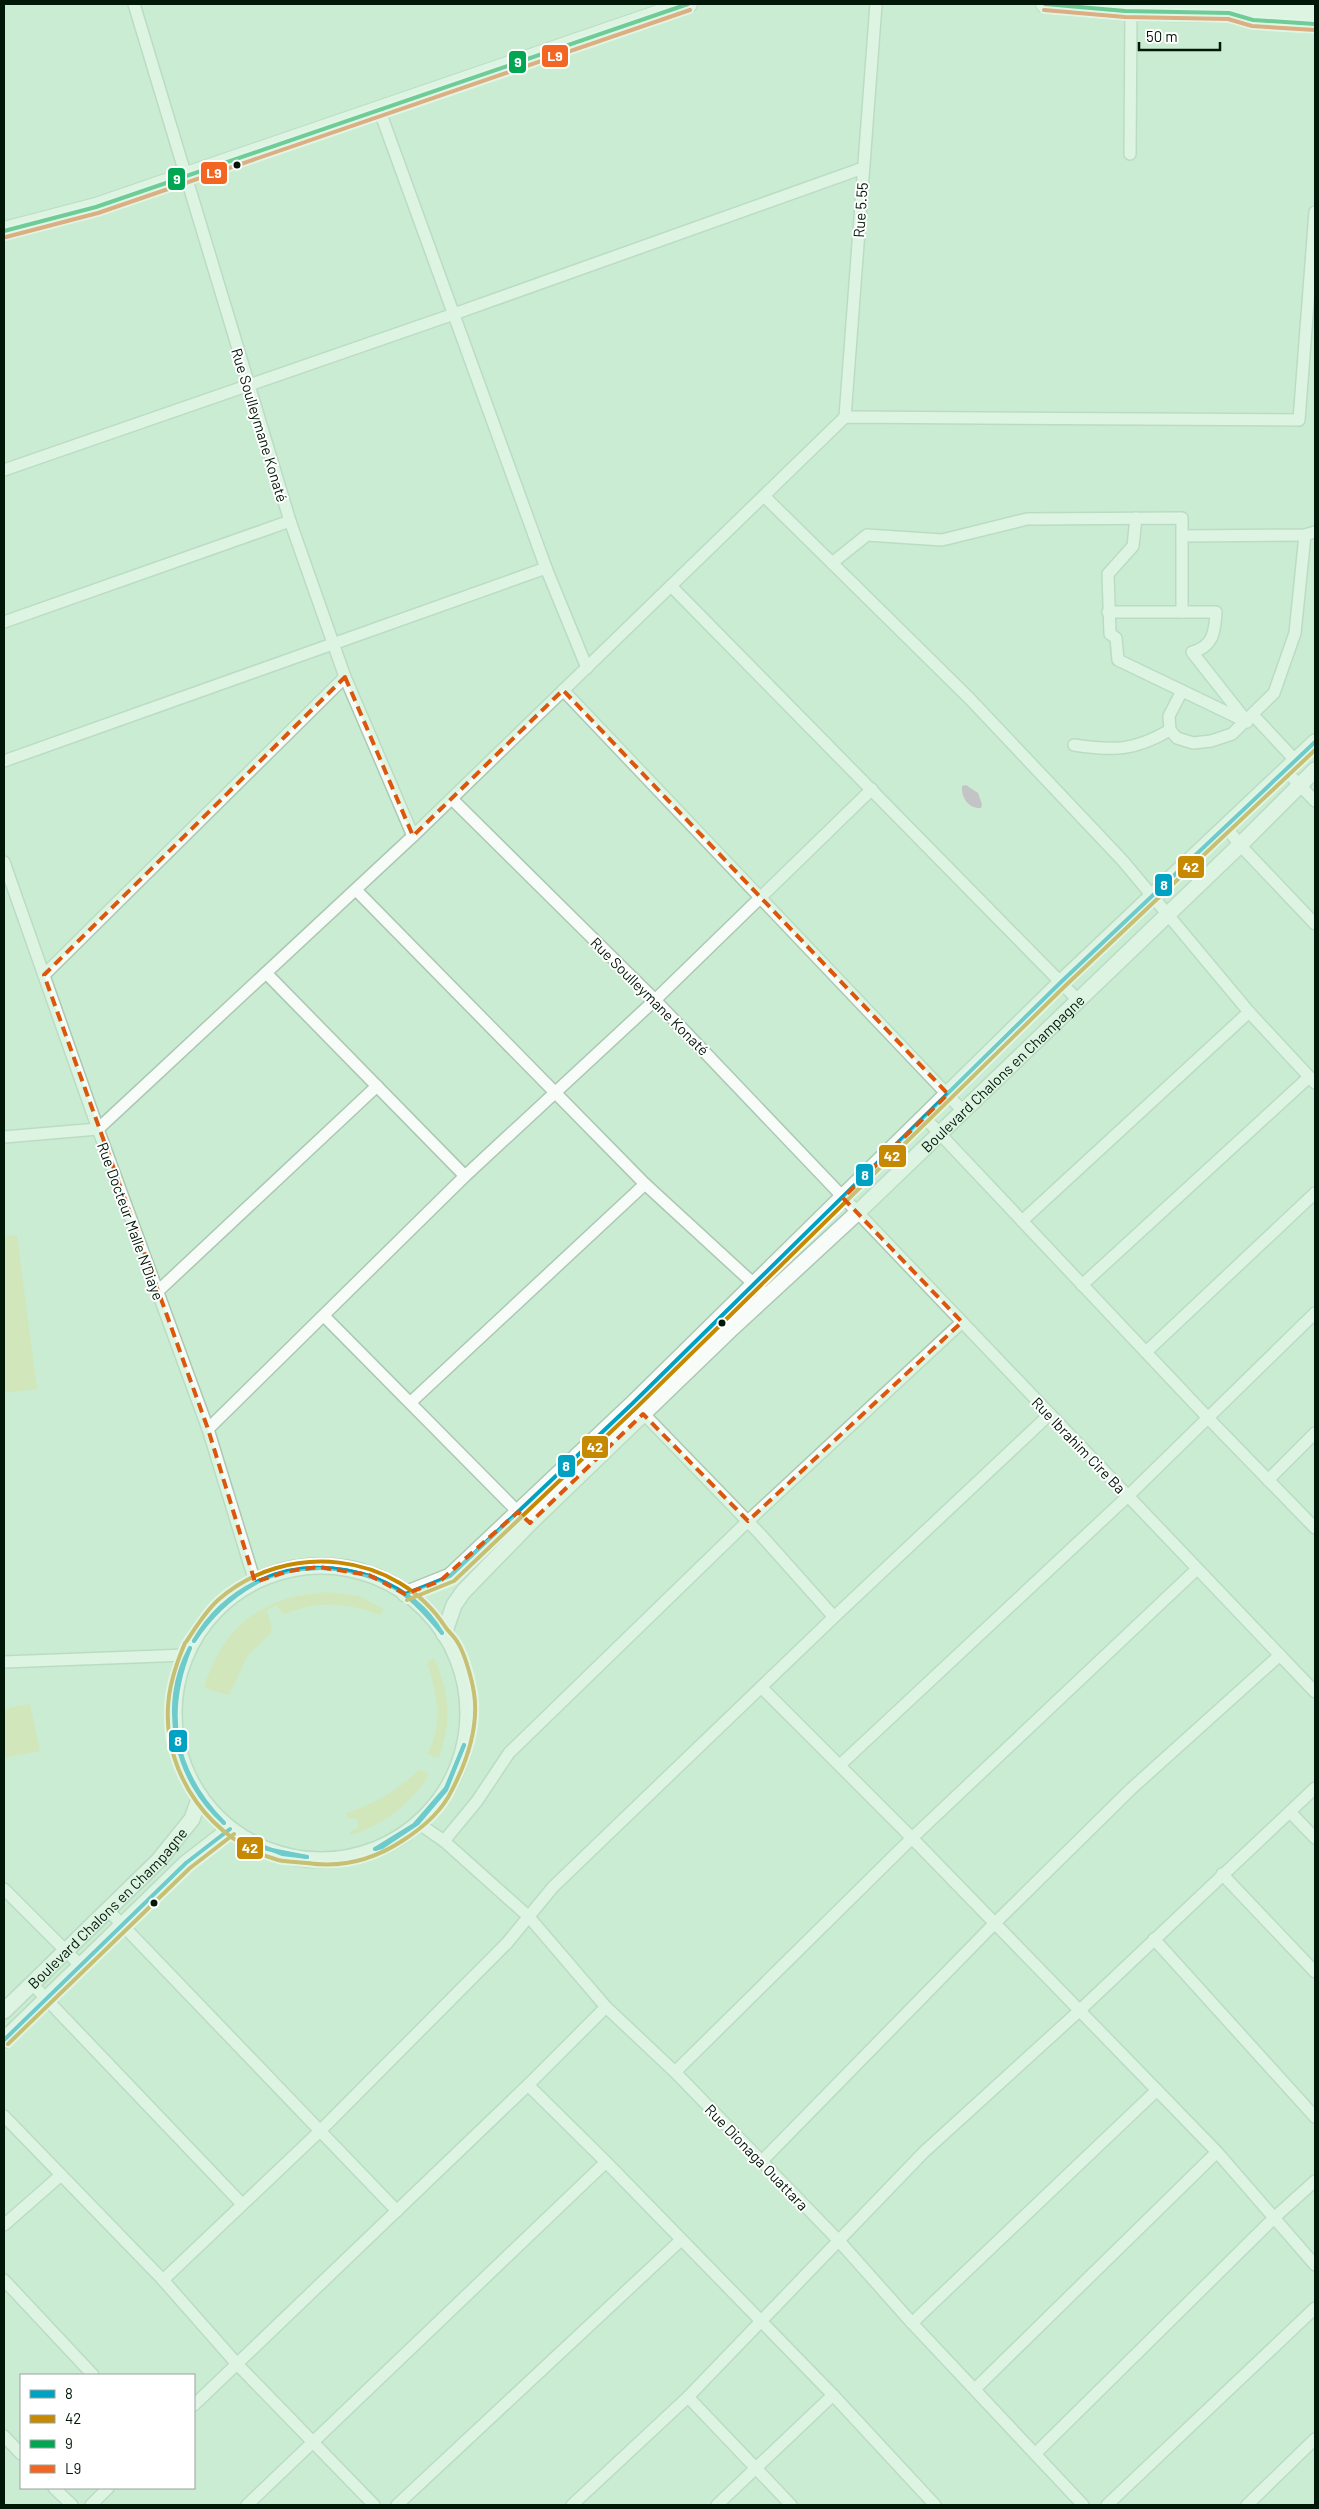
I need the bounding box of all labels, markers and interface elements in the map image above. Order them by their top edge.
scale bar [1139,20,1220,52]
text: 50 m [1146,27,1178,45]
line badge: L9 [541,44,569,68]
text: L9 [547,47,563,64]
line badge: 9 [508,50,527,74]
text: 9 [514,53,522,70]
unlabelled marker [232,160,242,170]
line badge: L9 [200,161,228,185]
text: L9 [206,164,222,181]
line badge: 9 [167,167,186,191]
text: 9 [173,170,181,187]
street label: Rue 5.55 [849,182,871,238]
street label: Rue Soulleymane Konaté [228,346,292,504]
line badge: 42 [1177,855,1205,879]
text: 42 [1183,858,1199,875]
line badge: 8 [1154,873,1173,897]
text: 8 [1160,876,1168,893]
street label: Rue Soulleymane Konaté [587,933,713,1059]
street label: Boulevard Chalons en Champagne [917,991,1088,1156]
street label: Rue Docteur Malle N'Diaye [94,1139,168,1303]
line badge: 42 [878,1144,907,1168]
text: 42 [884,1147,900,1164]
line badge: 8 [855,1163,874,1187]
text: 8 [861,1166,869,1183]
unlabelled marker [717,1318,727,1328]
street label: Rue Ibrahim Cire Ba [1028,1393,1130,1497]
line badge: 42 [581,1435,609,1459]
text: 42 [587,1438,603,1455]
line badge: 8 [557,1454,576,1478]
text: 8 [562,1457,570,1474]
line badge: 8 [168,1729,188,1753]
text: 8 [174,1732,182,1749]
street label: Boulevard Chalons en Champagne [24,1824,191,1992]
line badge: 42 [236,1836,264,1860]
text: 42 [242,1839,258,1856]
unlabelled marker [149,1898,159,1908]
street label: Rue Dionaga Ouattara [702,2100,812,2214]
legend [20,2374,195,2489]
text: 8 [65,2384,73,2402]
text: 42 [65,2409,81,2427]
text: 9 [65,2434,73,2452]
text: L9 [65,2459,81,2477]

